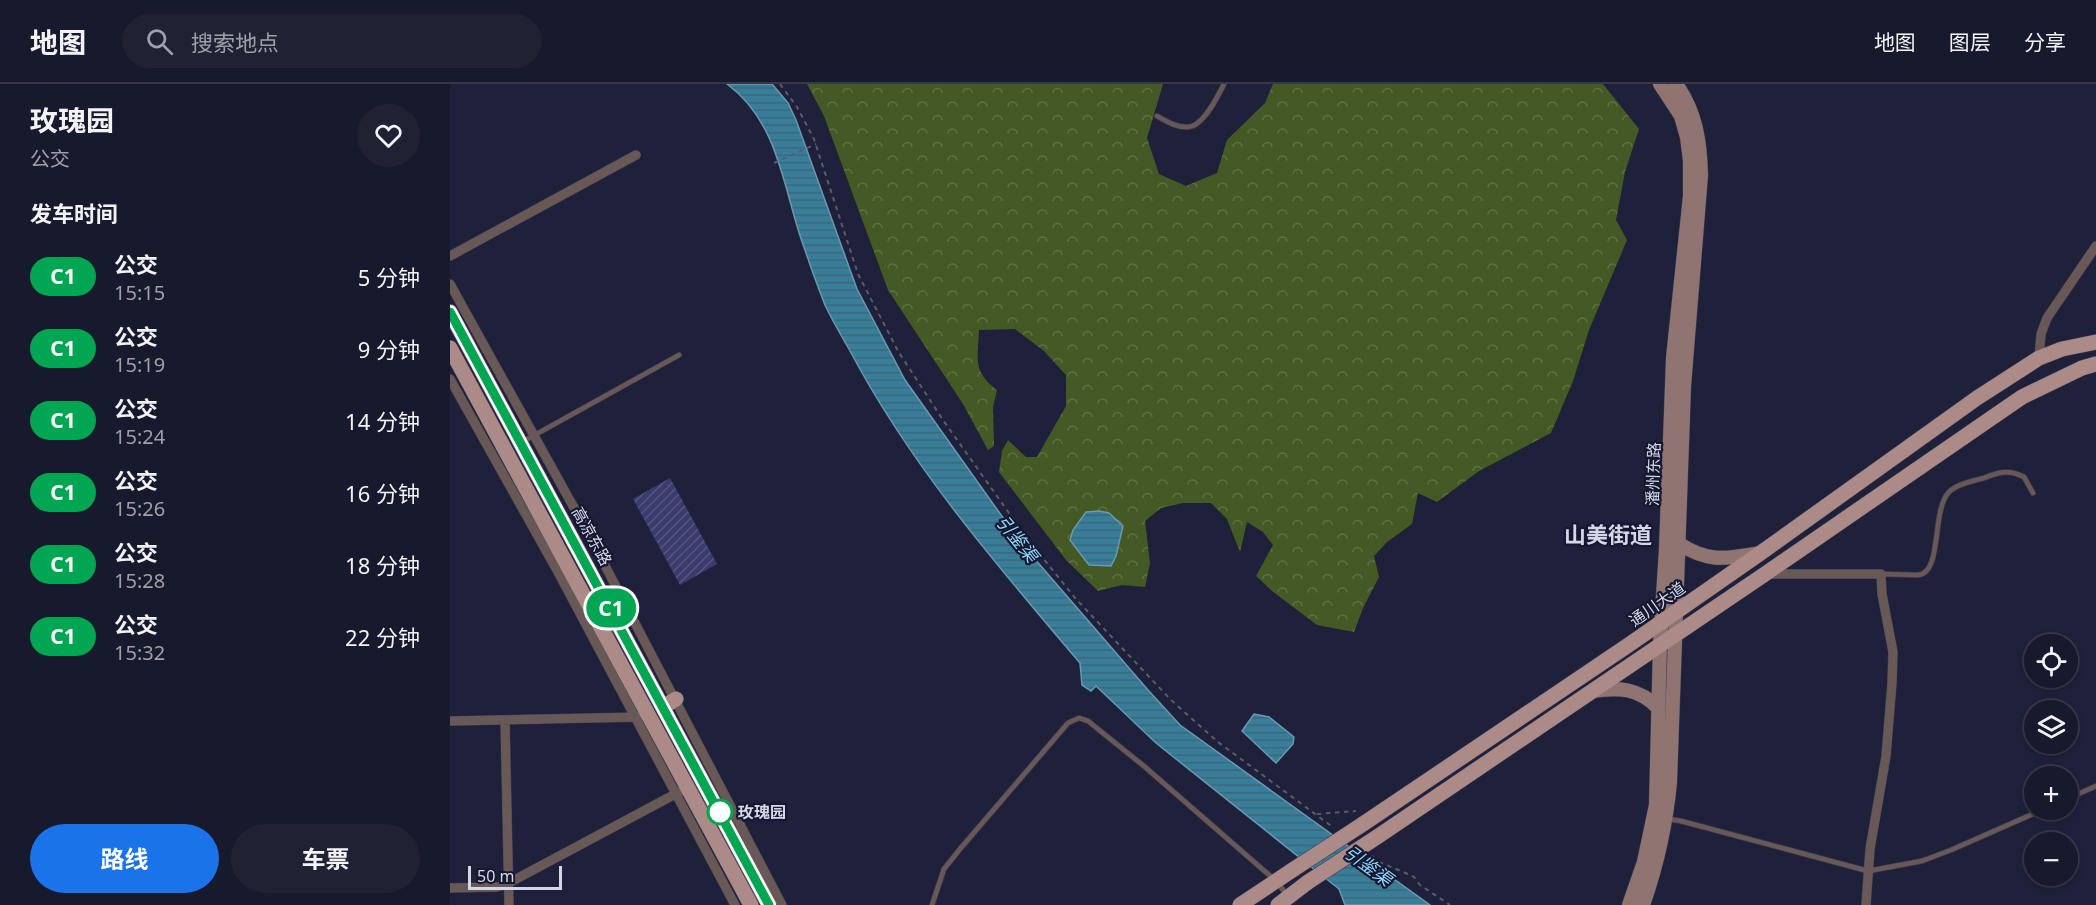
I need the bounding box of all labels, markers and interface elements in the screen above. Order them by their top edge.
search box [122,14,542,68]
text: 地图 [30,23,86,61]
icon: search [143,25,176,58]
text: 搜索地点 [191,27,279,57]
text: 地图 [1874,28,1916,56]
text: 图层 [1949,28,1991,56]
text: 分享 [2024,28,2066,56]
text: 玫瑰园 [30,101,114,139]
button: heart [357,104,420,167]
text: 公交 [30,145,70,172]
text: 发车时间 [30,198,118,228]
text: 公交 [114,249,158,279]
text: C1 [50,262,76,290]
text: 5 分钟 [358,262,420,292]
text: 15:15 [114,279,165,306]
text: 公交 [114,321,158,351]
text: C1 [50,334,76,362]
text: 9 分钟 [358,334,420,364]
text: 15:19 [114,351,165,378]
text: 公交 [114,393,158,423]
text: C1 [50,406,76,434]
text: 14 分钟 [345,406,420,436]
text: 15:24 [114,423,165,450]
street label: 潘州东路 [1641,442,1665,506]
text: 公交 [114,465,158,495]
text: C1 [50,478,76,506]
text: 16 分钟 [345,478,420,508]
text: 15:26 [114,495,165,522]
street label: 高凉东路 [567,503,617,569]
water label: 引鉴渠 [991,510,1046,569]
district label: 山美街道 [1564,519,1652,549]
text: 公交 [114,537,158,567]
text: C1 [50,550,76,578]
text: 18 分钟 [345,550,420,580]
text: 15:28 [114,567,165,594]
street label: 通川大道 [1624,577,1690,631]
line badge: C1 [584,588,638,628]
text: C1 [598,594,624,622]
text: 公交 [114,609,158,639]
text: C1 [50,622,76,650]
text: 22 分钟 [345,622,420,652]
map controls [2024,634,2078,886]
button: locate [2024,634,2078,688]
text: 15:32 [114,639,165,666]
button: layers [2024,700,2078,754]
button: + [2024,766,2078,820]
marker: 玫瑰园 [707,799,733,825]
place label: 玫瑰园 [738,801,786,823]
button: 路线 [30,824,219,893]
button: 车票 [231,824,420,893]
button: − [2024,832,2078,886]
water label: 引鉴渠 [1340,840,1400,893]
scale bar [468,863,562,890]
text: 50 m [477,865,514,887]

